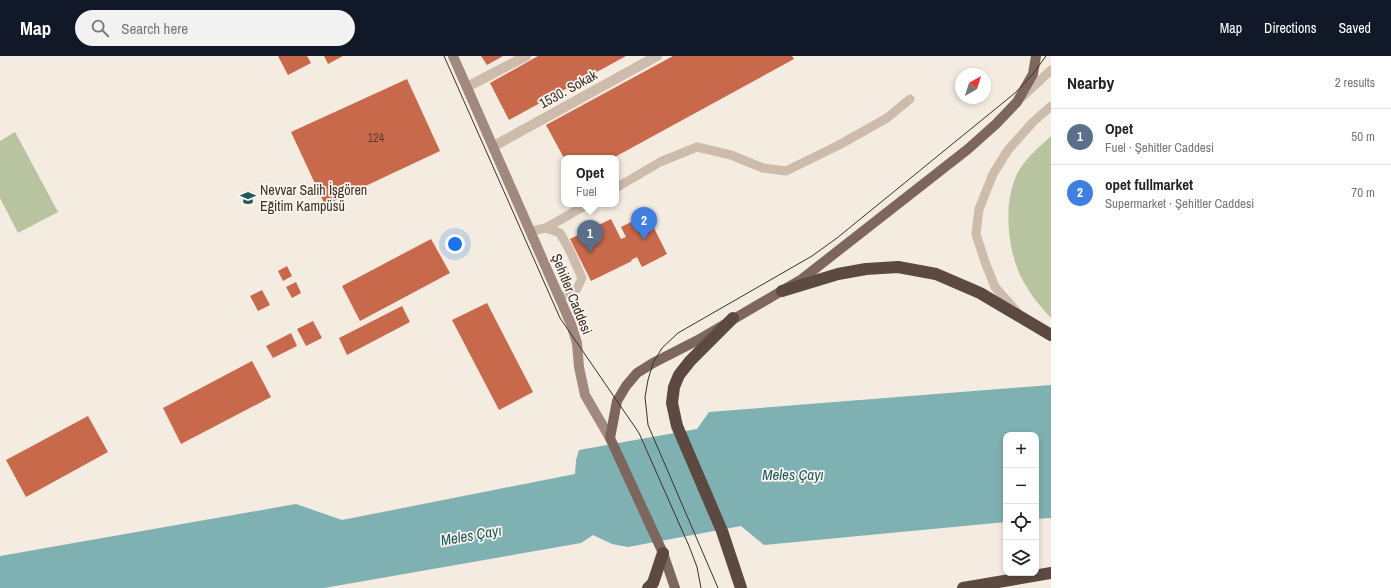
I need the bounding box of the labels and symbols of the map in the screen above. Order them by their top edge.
street label: 1530. Sokak [536,66,601,112]
north arrow [955,68,991,104]
house number: 124 [368,130,385,146]
place label: Nevvar Salih İşgören Eğitim Kampüsü [260,181,367,215]
school or university icon: Nevvar Salih İşgören Eğitim Kampüsü [239,189,257,207]
pin: 2 [631,207,657,240]
pin: 1 [577,220,603,253]
your location [445,234,465,254]
street label: Şehitler Caddesi [548,251,596,337]
water label: Meles Çayı [762,464,824,485]
water label: Meles Çayı [439,519,503,551]

